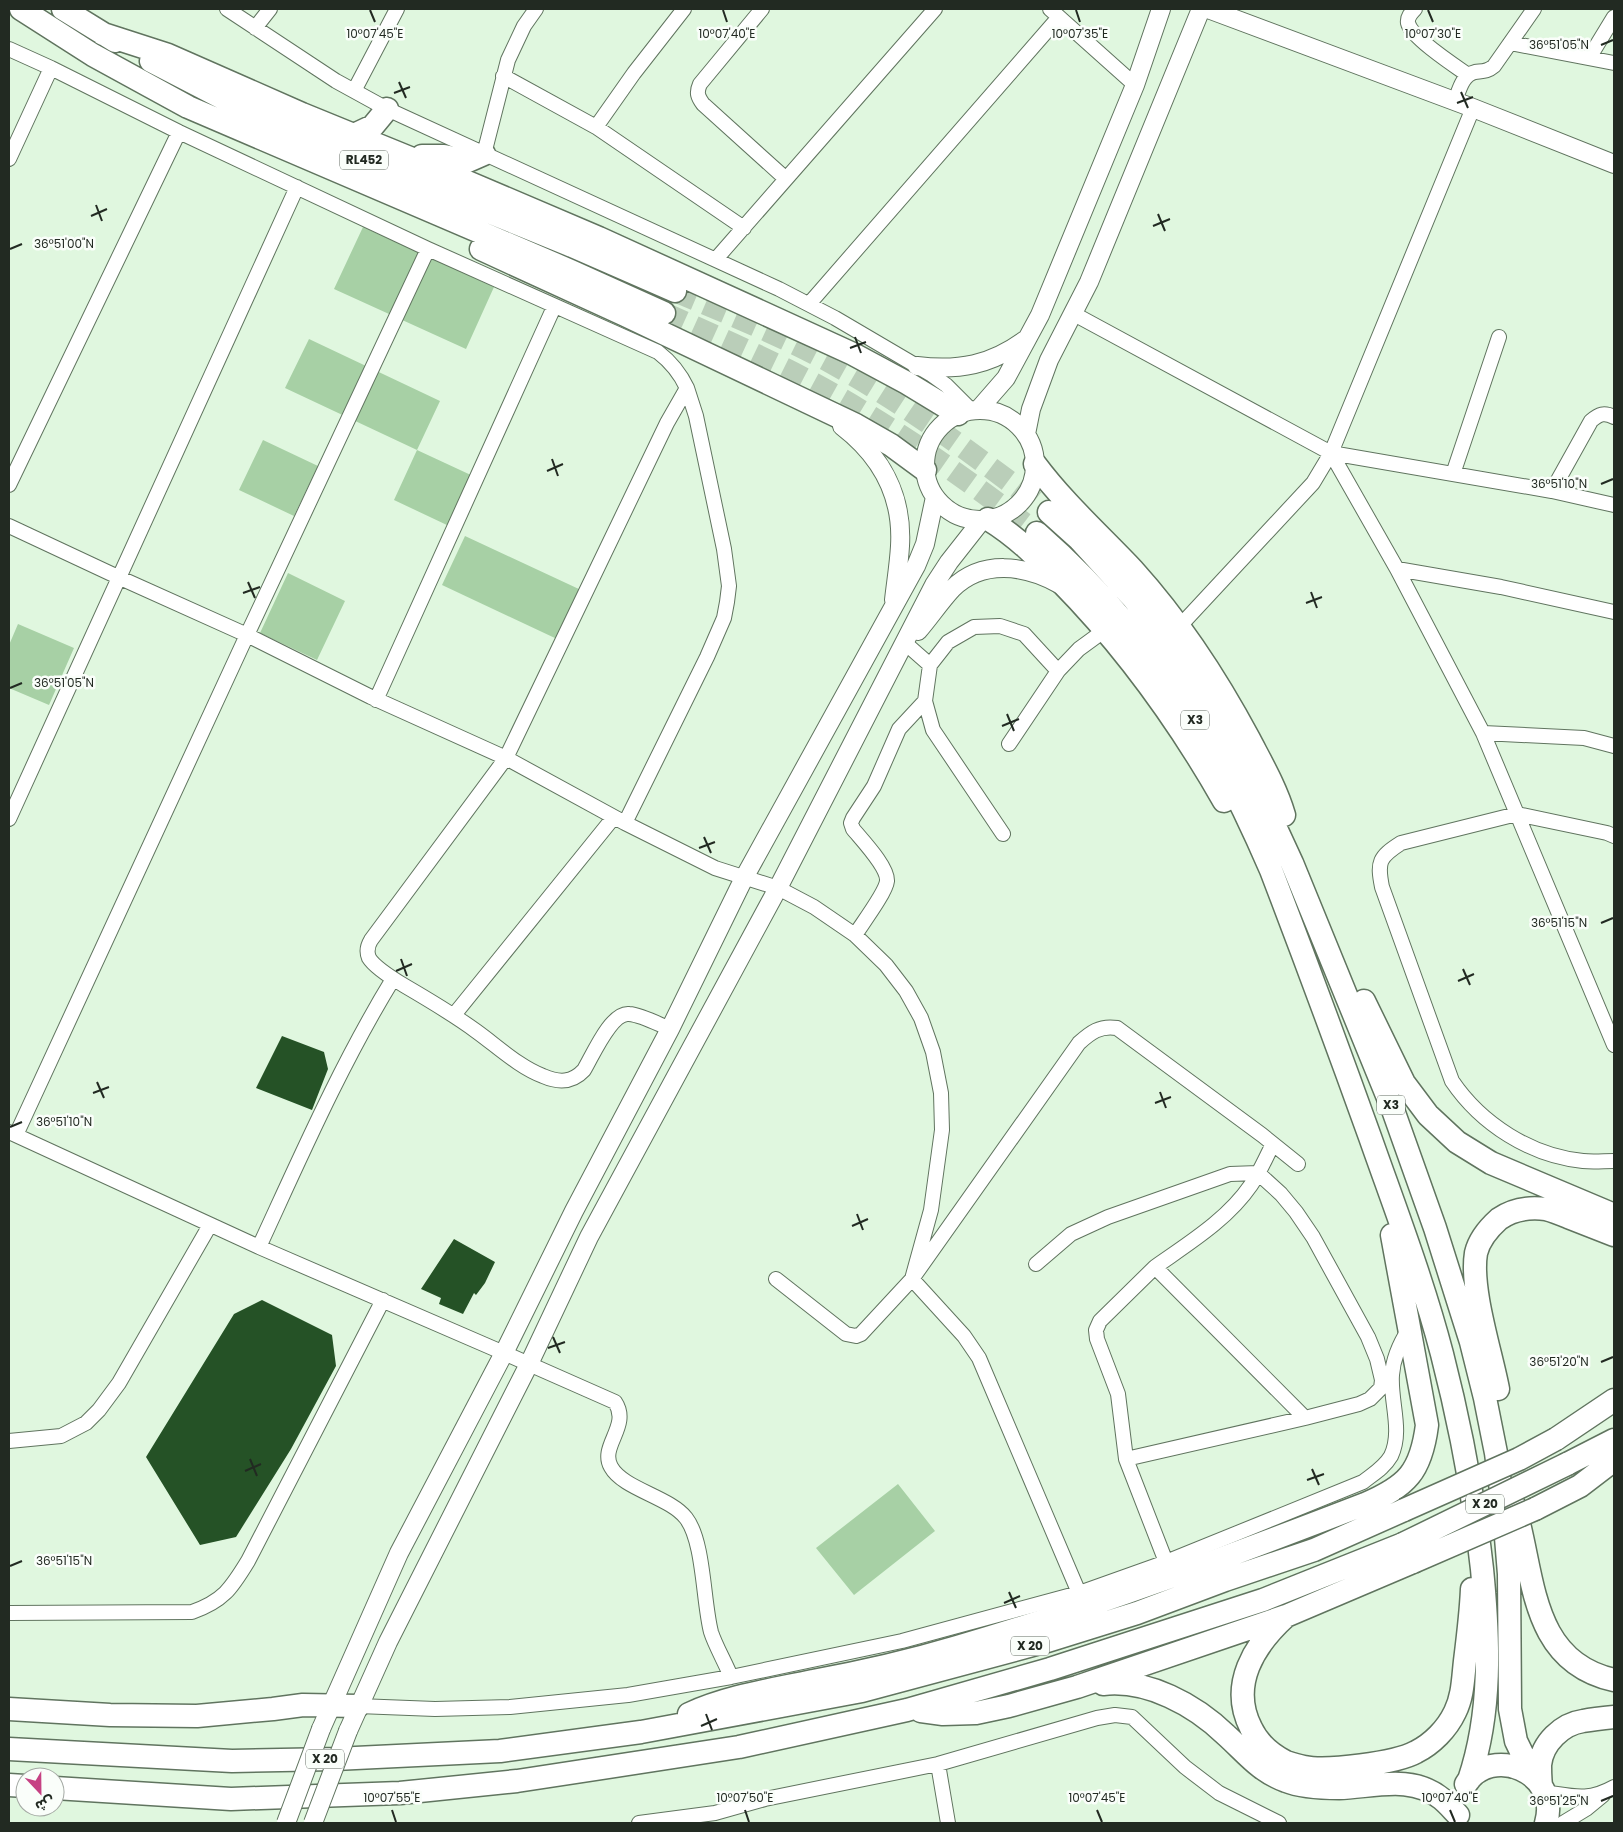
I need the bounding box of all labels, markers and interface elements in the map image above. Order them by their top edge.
text: 10°07'45"E [346,25,404,42]
text: 10°07'40"E [698,25,756,42]
text: 10°07'35"E [1052,25,1108,42]
text: 10°07'30"E [1405,25,1461,42]
text: 36°51'05"N [1529,36,1589,53]
road number: RL452 [340,150,388,170]
text: 36°51'00"N [34,235,94,252]
text: 36°51'10"N [1531,475,1587,492]
text: 36°51'05"N [34,674,94,691]
road number: X3 [1181,710,1209,730]
text: 36°51'15"N [1531,914,1587,931]
road number: X3 [1377,1096,1405,1114]
text: 36°51'10"N [36,1113,92,1130]
text: 36°51'20"N [1529,1353,1589,1370]
road number: X 20 [1466,1495,1504,1514]
text: 36°51'15"N [36,1552,92,1569]
road number: X 20 [1011,1636,1049,1655]
road number: X 20 [306,1750,344,1768]
north arrow [15,1767,65,1817]
text: 10°07'55"E [363,1789,421,1806]
text: 10°07'50"E [716,1789,774,1806]
text: 10°07'45"E [1068,1789,1126,1806]
text: 10°07'40"E [1421,1789,1479,1806]
text: ش [32,1791,58,1817]
text: 36°51'25"N [1529,1792,1589,1809]

